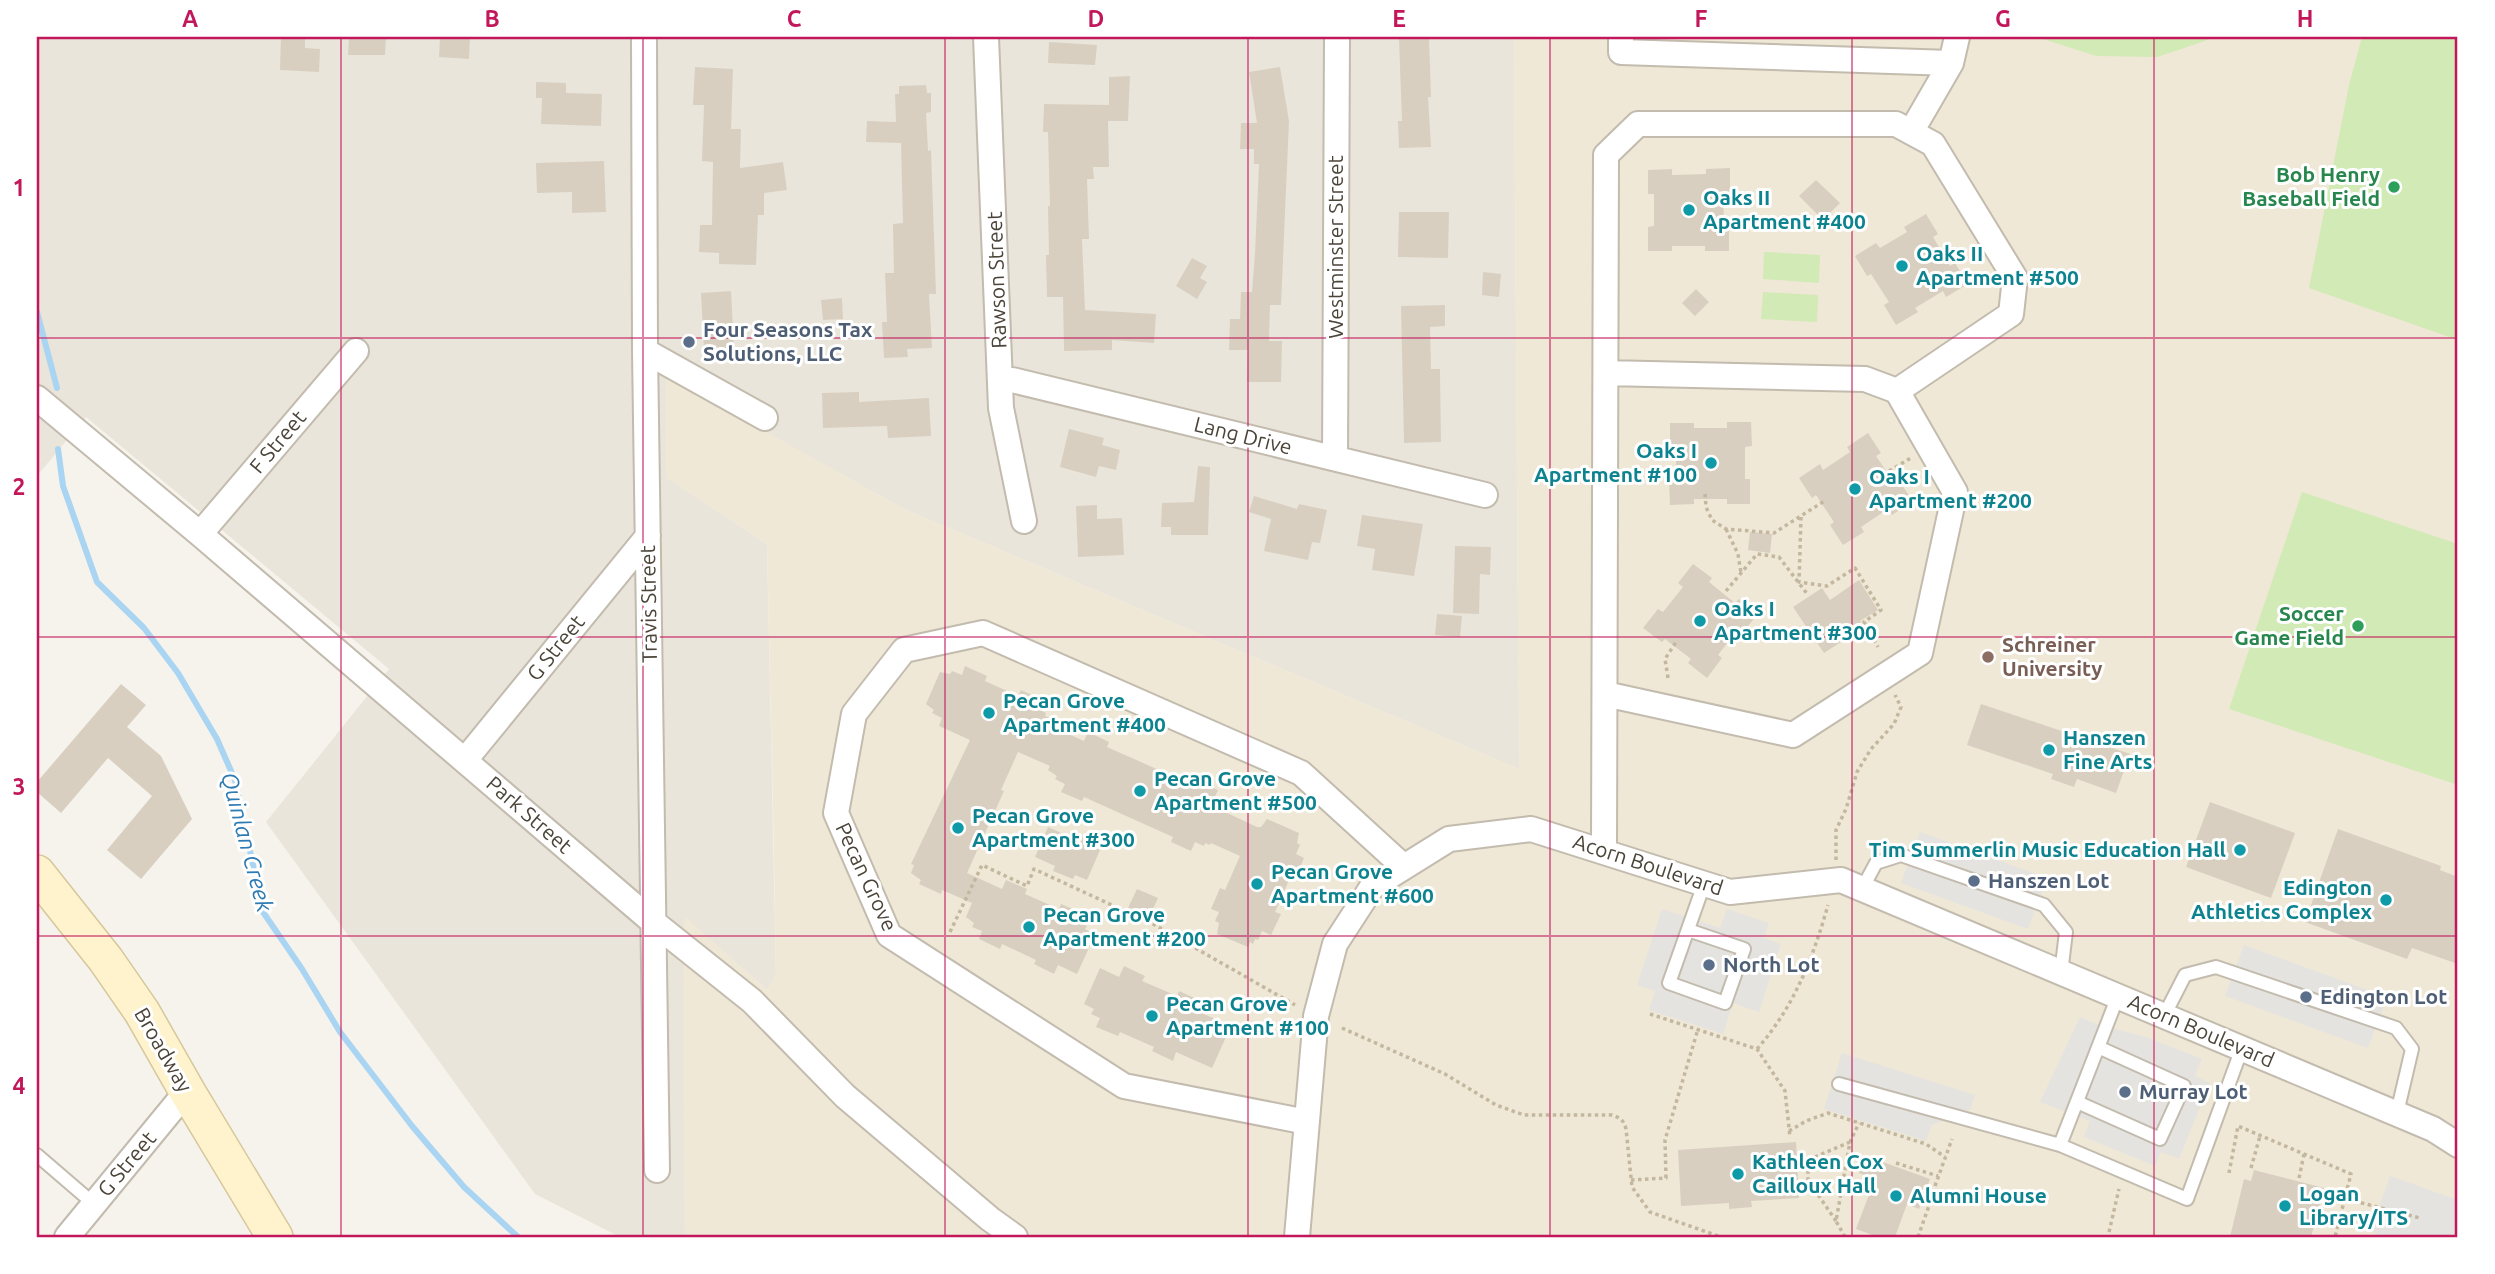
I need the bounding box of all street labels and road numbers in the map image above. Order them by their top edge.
street label: Westminster Street [1323,155,1347,339]
street label: Rawson Street [982,211,1010,349]
street label: F Street [244,405,310,478]
street label: Lang Drive [1192,411,1295,459]
street label: Travis Street [635,545,661,663]
street label: G Street [522,610,589,685]
street label: Park Street [482,771,577,858]
street label: Pecan Grove [831,819,902,935]
street label: Acorn Boulevard [1570,828,1726,900]
street label: Acorn Boulevard [2125,988,2278,1072]
street label: Broadway [130,1003,198,1096]
street label: G Street [92,1126,160,1201]

